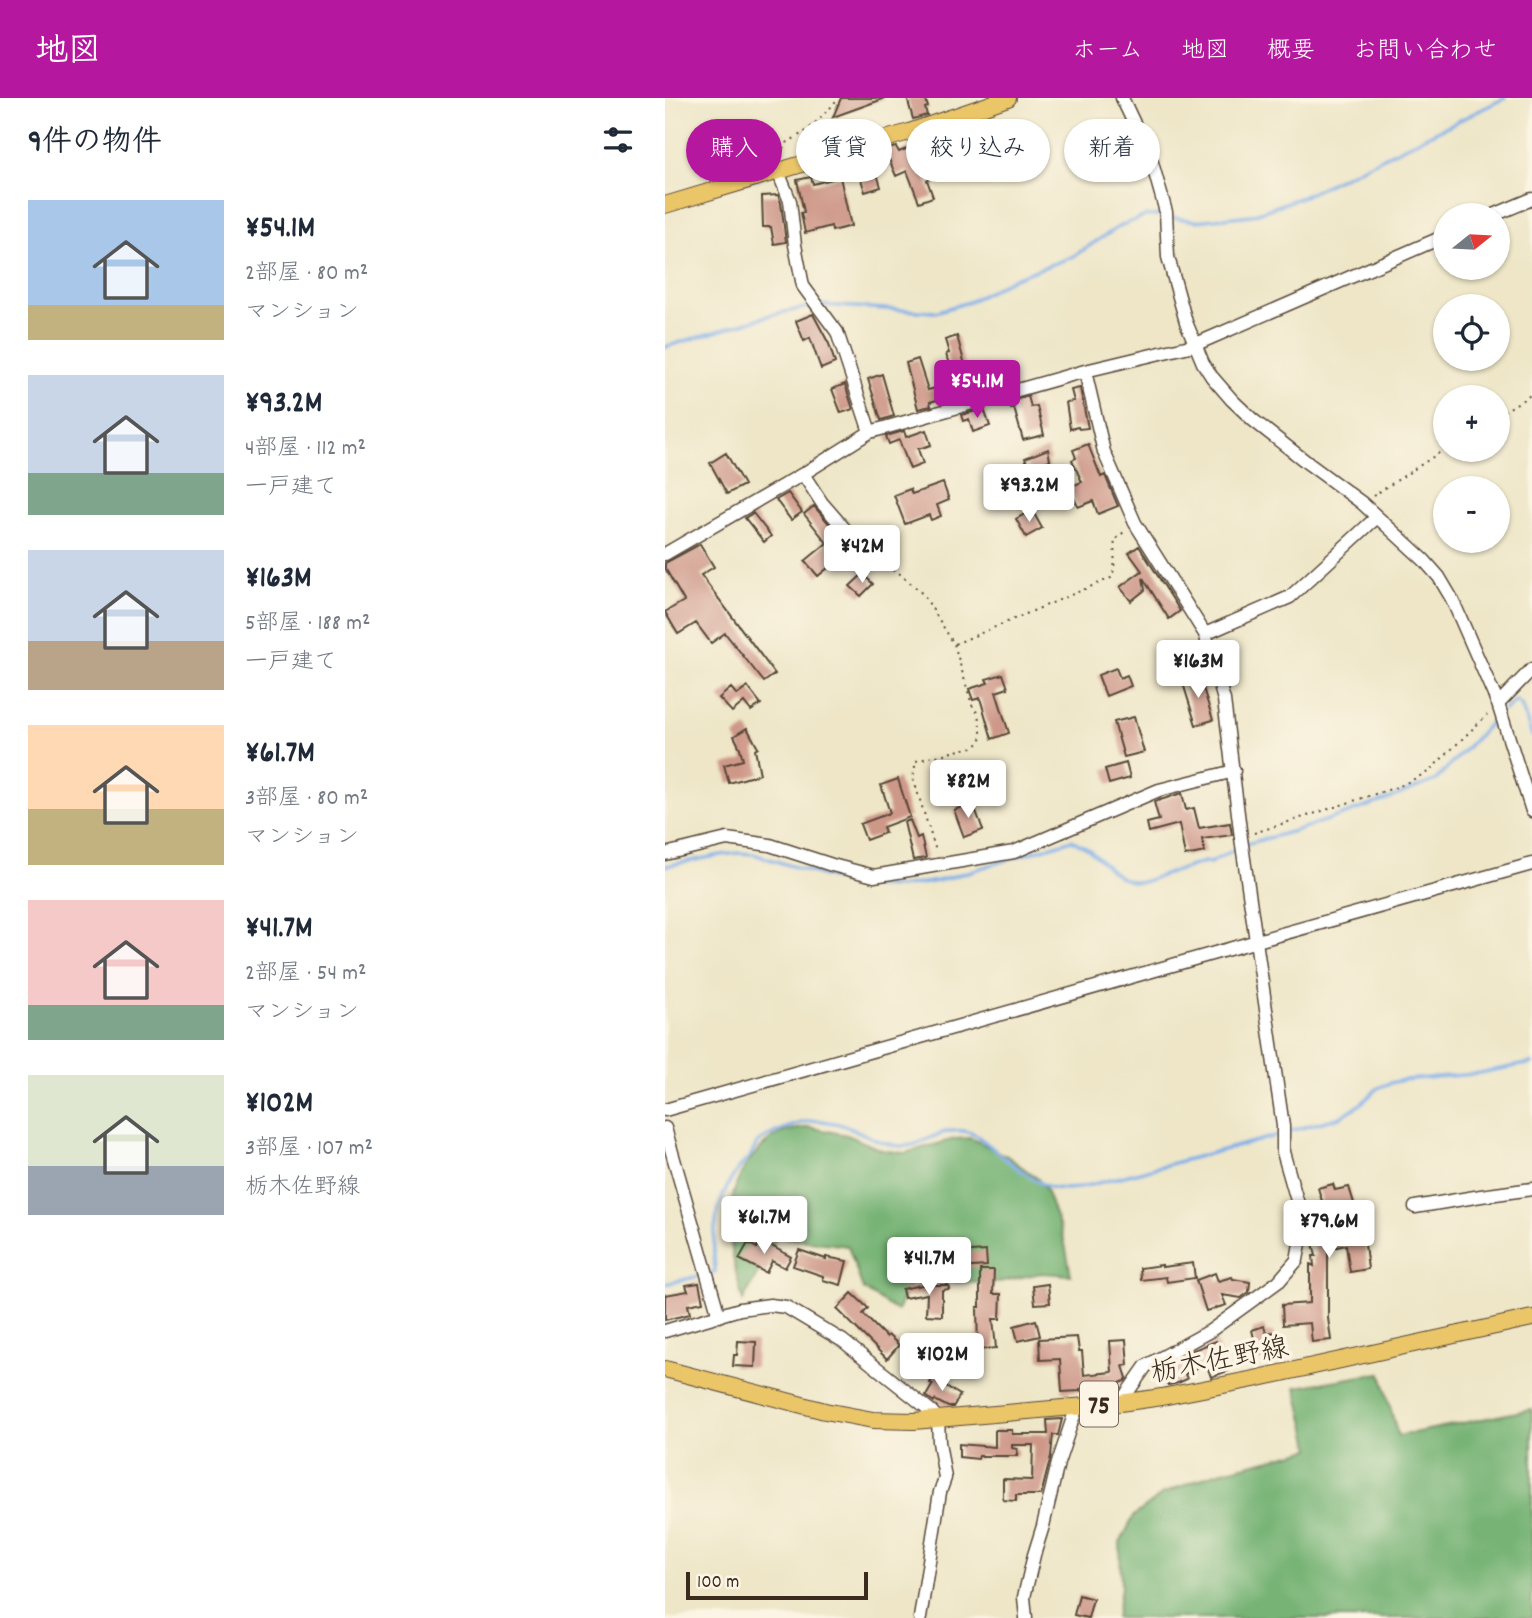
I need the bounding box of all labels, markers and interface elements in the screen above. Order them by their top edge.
text: 地図 [35,30,101,77]
text: ホーム [1072,35,1143,69]
text: 地図 [1181,35,1229,69]
text: 概要 [1267,35,1315,69]
text: お問い合わせ [1353,35,1497,69]
chip: 購入 [686,119,782,182]
chip: 賃貸 [796,119,892,182]
chip: 絞り込み [906,119,1050,182]
chip: 新着 [1064,119,1160,182]
icon: filters [599,121,637,159]
text: 9件の物件 [28,123,162,166]
north arrow [1433,203,1510,280]
map controls [1433,203,1510,553]
text: ¥54.1M [245,209,315,252]
icon: home [84,228,168,312]
text: 2部屋 · 80 m² [245,258,368,291]
button: locate [1433,294,1510,371]
text: マンション [245,297,359,330]
pin: ¥54.1M [920,360,1034,420]
text: ¥54.1M [950,366,1004,399]
text: ¥93.2M [245,384,322,427]
button: + [1433,385,1510,462]
icon: home [84,403,168,487]
text: 4部屋 · 112 m² [245,433,366,466]
pin: ¥93.2M [972,464,1086,524]
text: ¥93.2M [999,470,1059,503]
text: 一戸建て [245,472,337,505]
button: − [1433,476,1510,553]
pin: ¥42M [821,526,903,585]
text: ¥42M [840,531,884,564]
text: ¥163M [245,559,312,602]
icon: home [84,578,168,662]
text: 5部屋 · 188 m² [245,608,370,641]
pin: ¥163M [1149,640,1247,700]
text: ¥163M [1172,646,1224,679]
text: 一戸建て [245,647,337,680]
text: ¥61.7M [245,734,315,777]
icon: home [84,753,168,837]
pin: ¥82M [927,760,1009,820]
text: ¥82M [946,766,990,799]
text: 3部屋 · 80 m² [245,783,368,816]
text: マンション [245,822,359,855]
text: ¥41.7M [245,909,313,952]
icon: home [84,928,168,1012]
text: 2部屋 · 54 m² [245,958,367,991]
text: マンション [245,997,359,1030]
text: ¥102M [245,1084,313,1127]
icon: home [84,1103,168,1187]
text: 3部屋 · 107 m² [245,1133,373,1166]
text: 栃木佐野線 [245,1172,360,1205]
pin: ¥61.7M [707,1196,821,1256]
pin: ¥79.6M [1272,1200,1386,1260]
text: ¥61.7M [737,1202,791,1235]
text: ¥79.6M [1299,1206,1359,1239]
pin: ¥41.7M [872,1238,986,1297]
text: ¥41.7M [903,1243,955,1276]
street label: 栃木佐野線 [1147,1330,1292,1396]
pin: ¥102M [893,1334,991,1393]
text: ¥102M [916,1339,968,1372]
road number: 75 [1080,1382,1118,1427]
scale bar [686,1569,868,1601]
text: 100 m [697,1570,739,1597]

